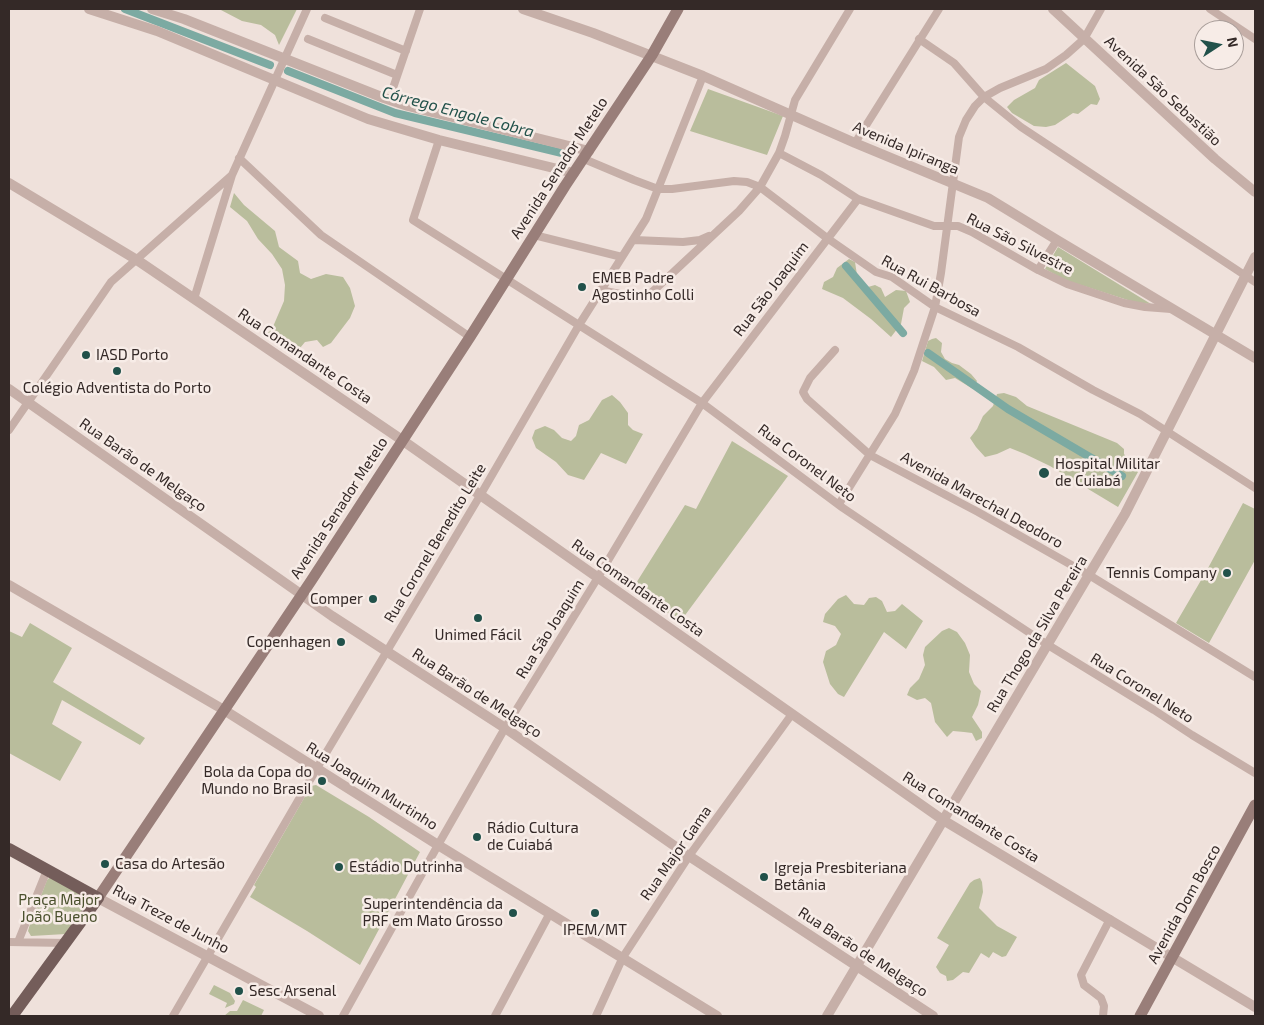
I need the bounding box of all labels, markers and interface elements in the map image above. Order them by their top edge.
north arrow [1194,20,1244,70]
street label: Avenida São Sebastião [1101,32,1225,150]
text: N [1224,36,1243,49]
water label: Córrego Engole Cobra [380,82,536,142]
street label: Avenida Senador Metelo [506,94,612,242]
street label: Avenida Ipiranga [850,118,962,178]
street label: Rua São Silvestre [964,209,1076,279]
street label: Rua São Joaquim [730,238,812,340]
street label: Rua Rui Barbosa [878,251,984,321]
place label: EMEB Padre Agostinho Colli [592,269,694,304]
marker: EMEB Padre Agostinho Colli [576,281,588,293]
street label: Rua Comandante Costa [235,304,375,408]
place label: IASD Porto [96,346,169,364]
marker: IASD Porto [80,349,92,361]
marker: Colégio Adventista do Porto [111,365,123,377]
place label: Colégio Adventista do Porto [23,379,211,397]
street label: Rua Barão de Melgaço [76,414,210,516]
street label: Rua Coronel Neto [754,420,860,506]
street label: Avenida Senador Metelo [286,434,392,582]
street label: Avenida Marechal Deodoro [898,448,1066,552]
place label: Hospital Militar de Cuiabá [1055,455,1160,490]
street label: Rua Coronel Benedito Leite [380,460,490,626]
marker: Hospital Militar de Cuiabá [1037,466,1051,480]
street label: Rua Comandante Costa [568,535,708,641]
street label: Rua Thogo da Silva Pereira [983,552,1091,716]
place label: Tennis Company [1106,564,1217,582]
marker: Tennis Company [1221,567,1233,579]
street label: Rua São Joaquim [512,576,588,682]
place label: Comper [310,590,363,608]
marker: Comper [367,593,379,605]
marker: Unimed Fácil [472,612,484,624]
place label: Unimed Fácil [434,626,522,644]
place label: Copenhagen [246,633,331,651]
marker: Copenhagen [335,636,347,648]
street label: Rua Barão de Melgaço [409,644,545,742]
street label: Rua Coronel Neto [1087,649,1197,727]
street label: Rua Joaquim Murtinho [303,738,441,834]
place label: Bola da Copa do Mundo no Brasil [201,763,312,798]
street label: Rua Comandante Costa [899,768,1043,866]
marker: Bola da Copa do Mundo no Brasil [316,775,328,787]
street label: Rua Major Gama [637,802,715,904]
place label: Rádio Cultura de Cuiabá [487,819,579,854]
marker: Rádio Cultura de Cuiabá [471,831,483,843]
street label: Avenida Dom Bosco [1144,841,1224,967]
place label: Casa do Artesão [115,855,225,873]
marker: Casa do Artesão [99,858,111,870]
place label: Estádio Dutrinha [349,858,463,876]
place label: Igreja Presbiteriana Betânia [774,859,907,894]
marker: Estádio Dutrinha [333,861,345,873]
marker: Igreja Presbiteriana Betânia [758,871,770,883]
street label: Rua Treze de Junho [110,881,232,957]
park label: Praça Major João Bueno [18,891,100,926]
place label: Superintendência da PRF em Mato Grosso [362,895,503,930]
street label: Rua Barão de Melgaço [795,903,931,1001]
marker: Superintendência da PRF em Mato Grosso [507,907,519,919]
marker: IPEM/MT [589,907,601,919]
place label: IPEM/MT [563,921,627,939]
place label: Sesc Arsenal [249,982,336,1000]
marker: Sesc Arsenal [233,985,245,997]

